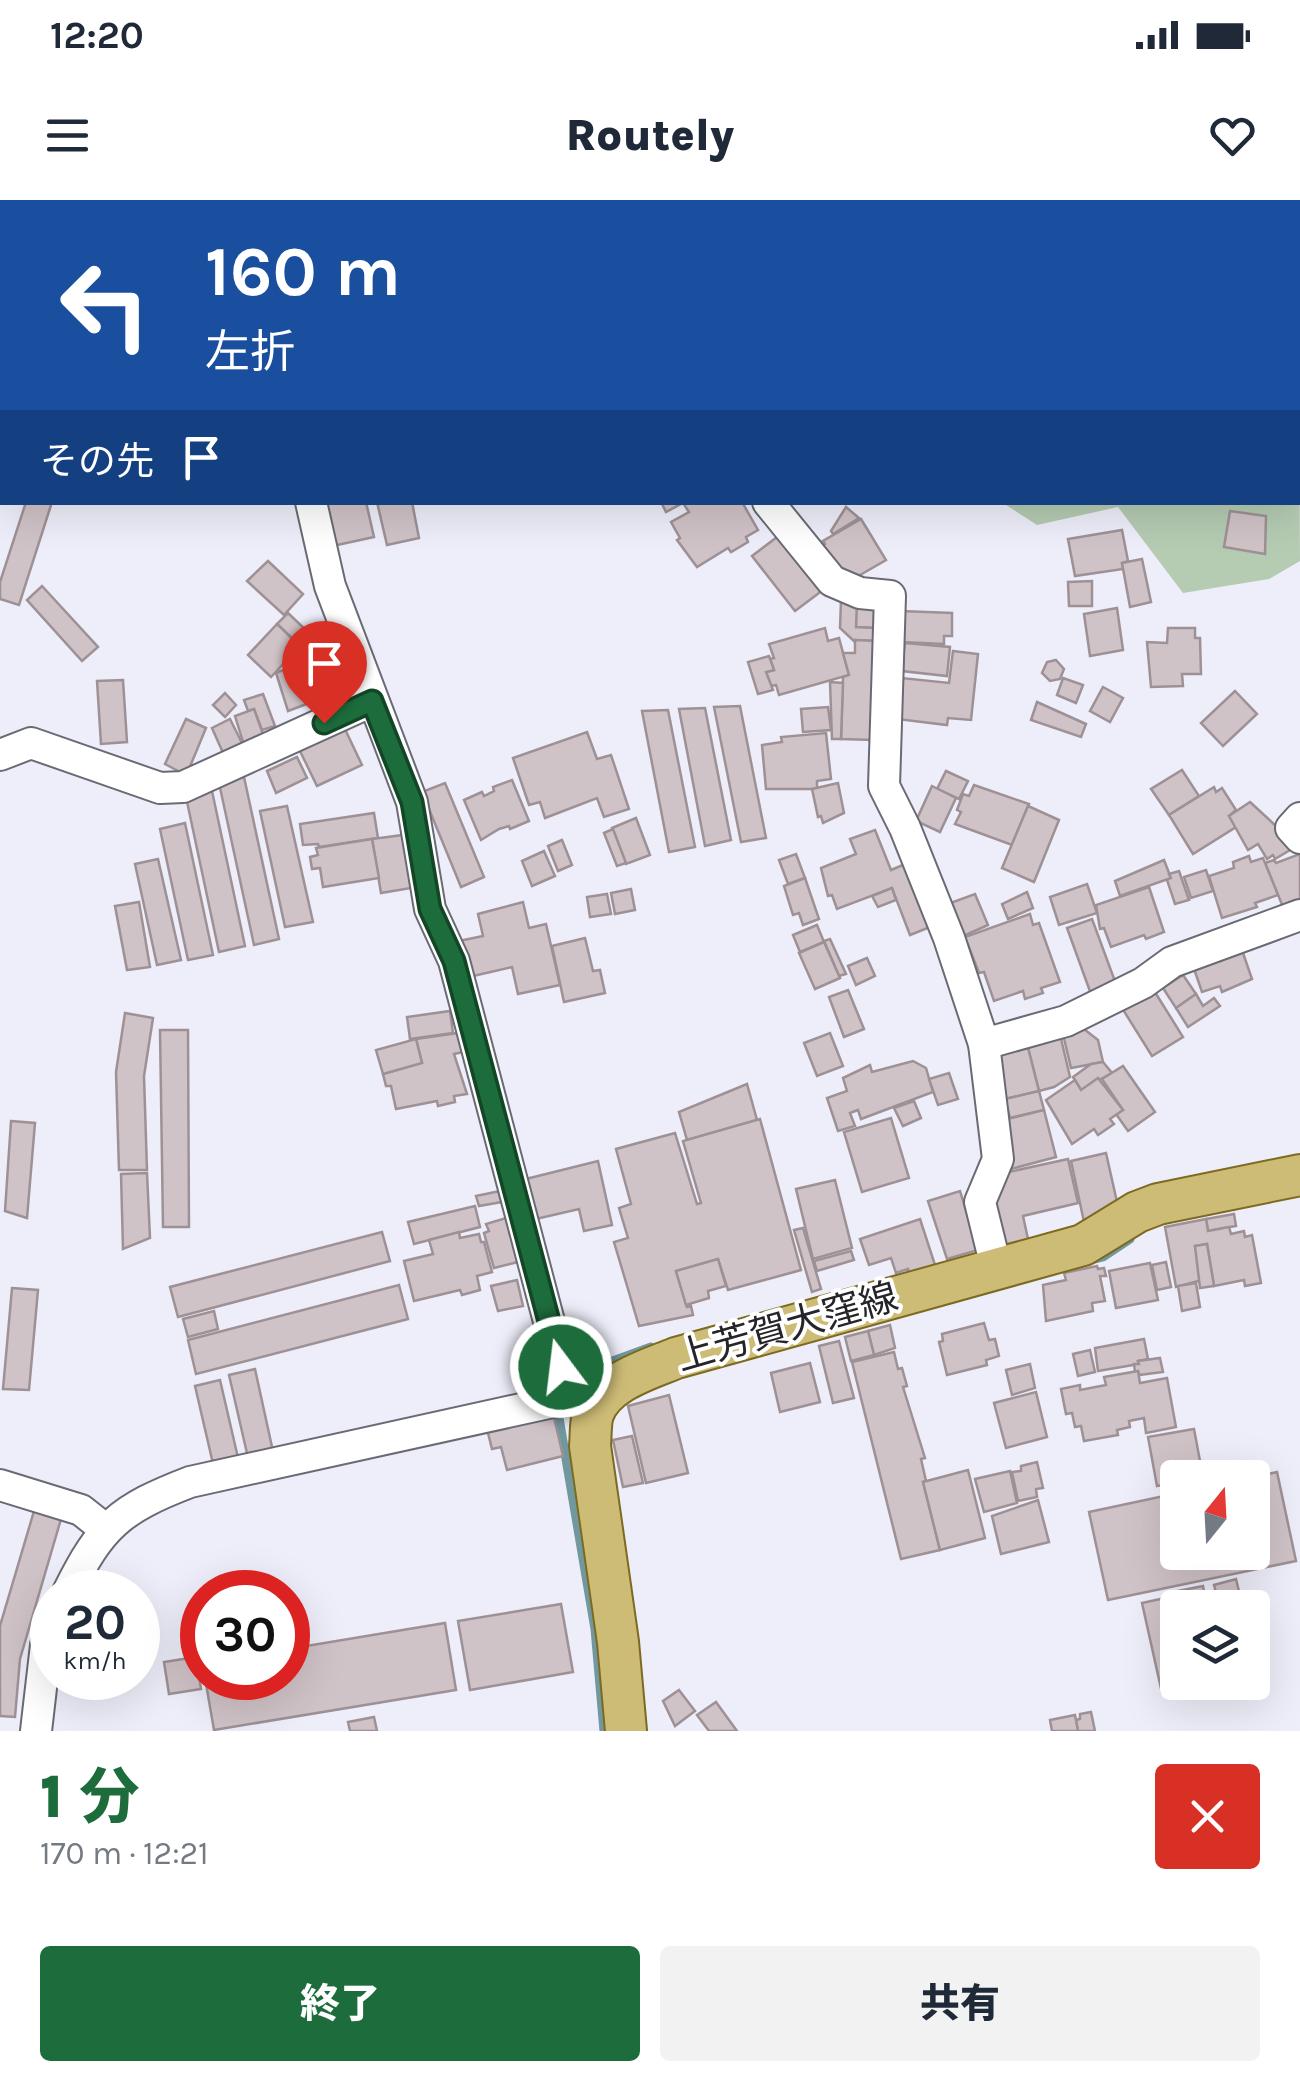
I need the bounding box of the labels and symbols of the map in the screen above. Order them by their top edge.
pin [282,621,367,724]
street label: 上芳賀大窪線 [671,1274,903,1380]
position arrow [509,1315,613,1419]
north arrow [1160,1460,1270,1570]
speed limit sign: 30 [180,1570,310,1700]

